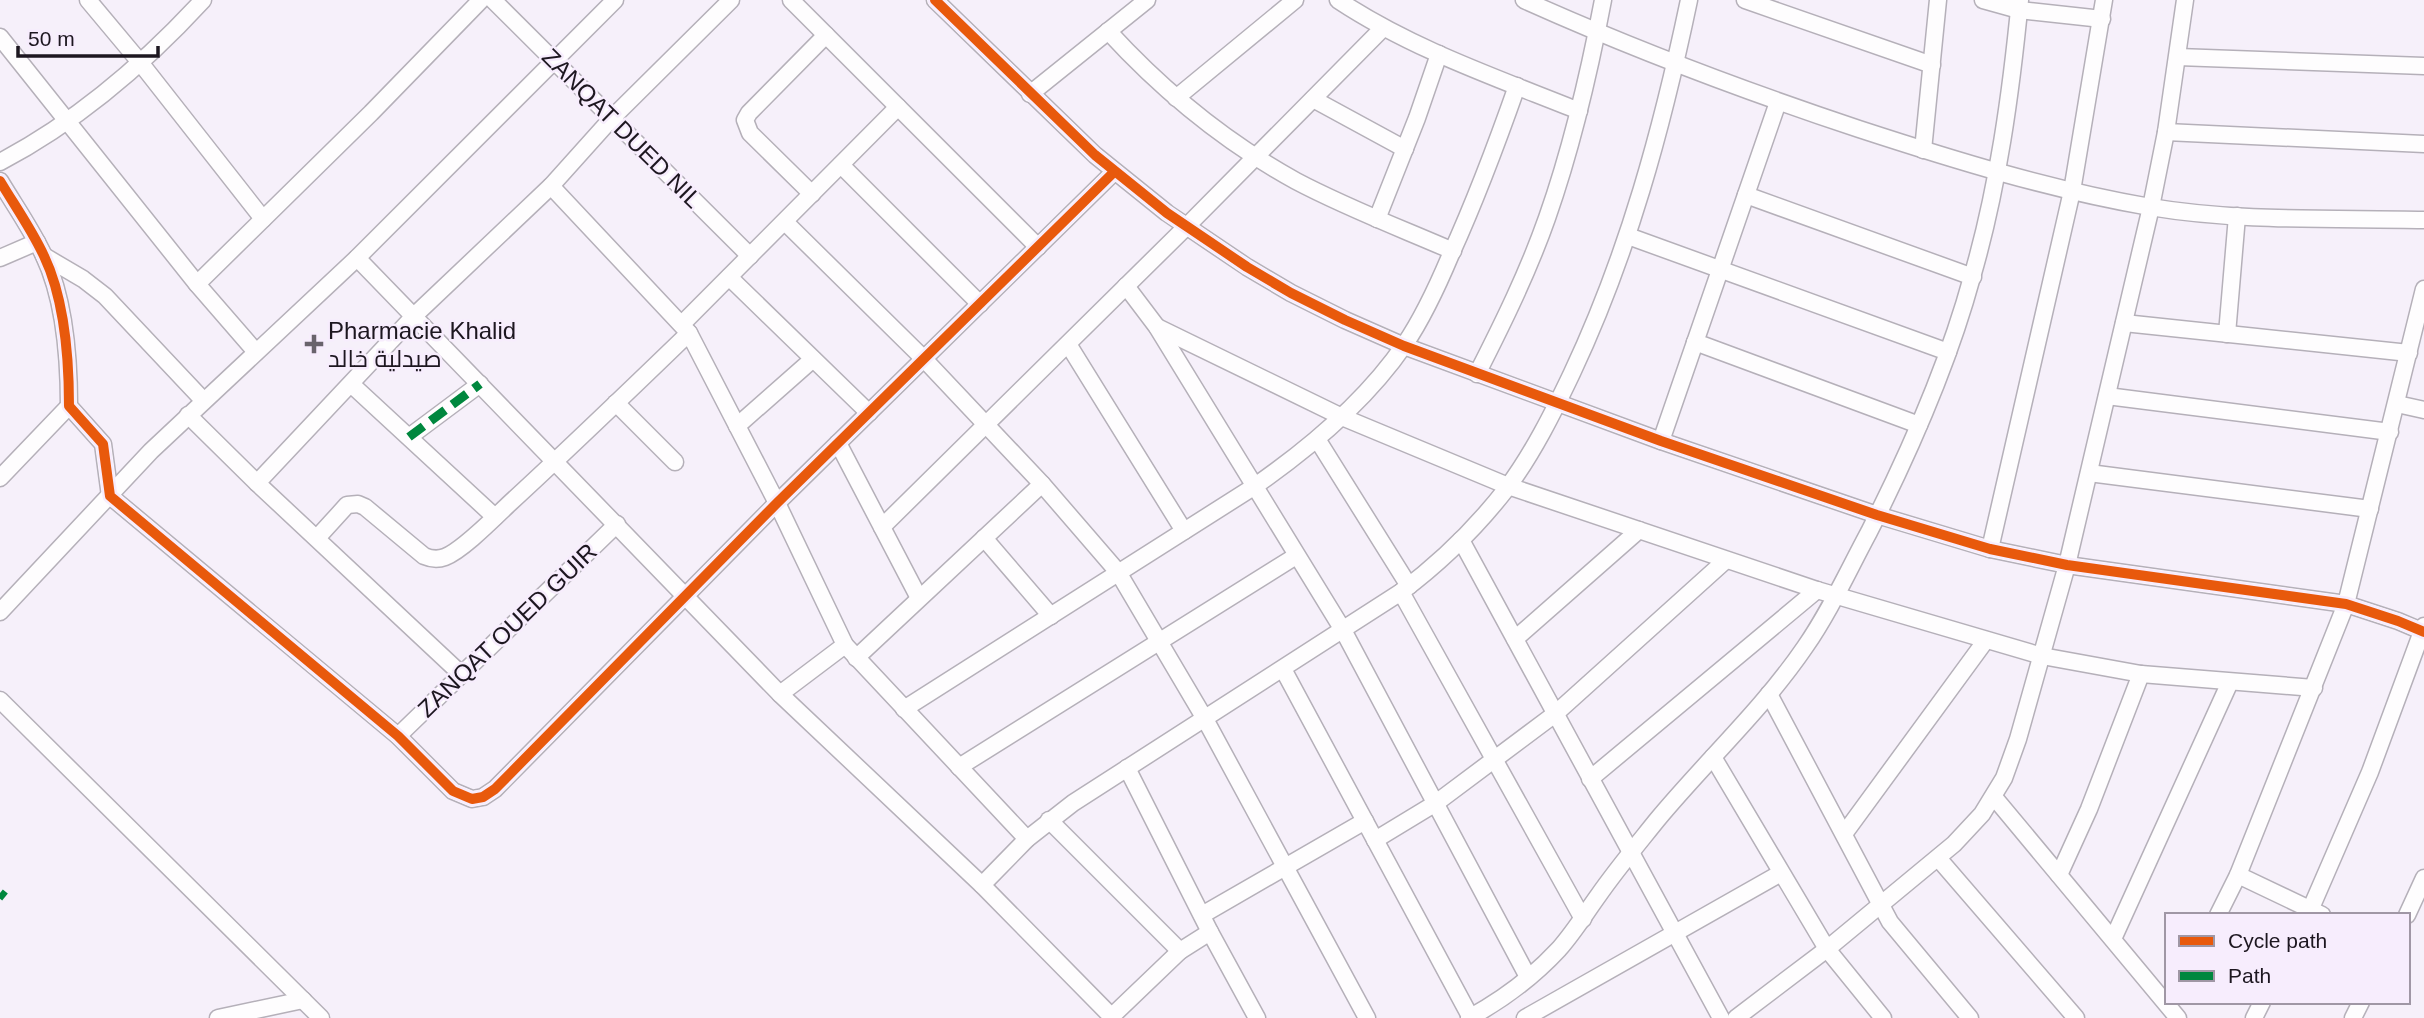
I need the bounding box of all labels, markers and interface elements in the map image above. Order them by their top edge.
scale bar [18,14,158,58]
text: 50 m [28,27,75,50]
street label: ZANQAT DUED NIL [537,43,707,213]
place label: Pharmacie Khalid صيدلية خالد [328,317,516,372]
marker: Pharmacie Khalid صيدلية خالد [306,336,322,352]
street label: ZANQAT OUED GUIR [412,538,602,722]
legend [2165,913,2410,1004]
text: Cycle path [2228,929,2327,952]
text: Path [2228,964,2271,987]

